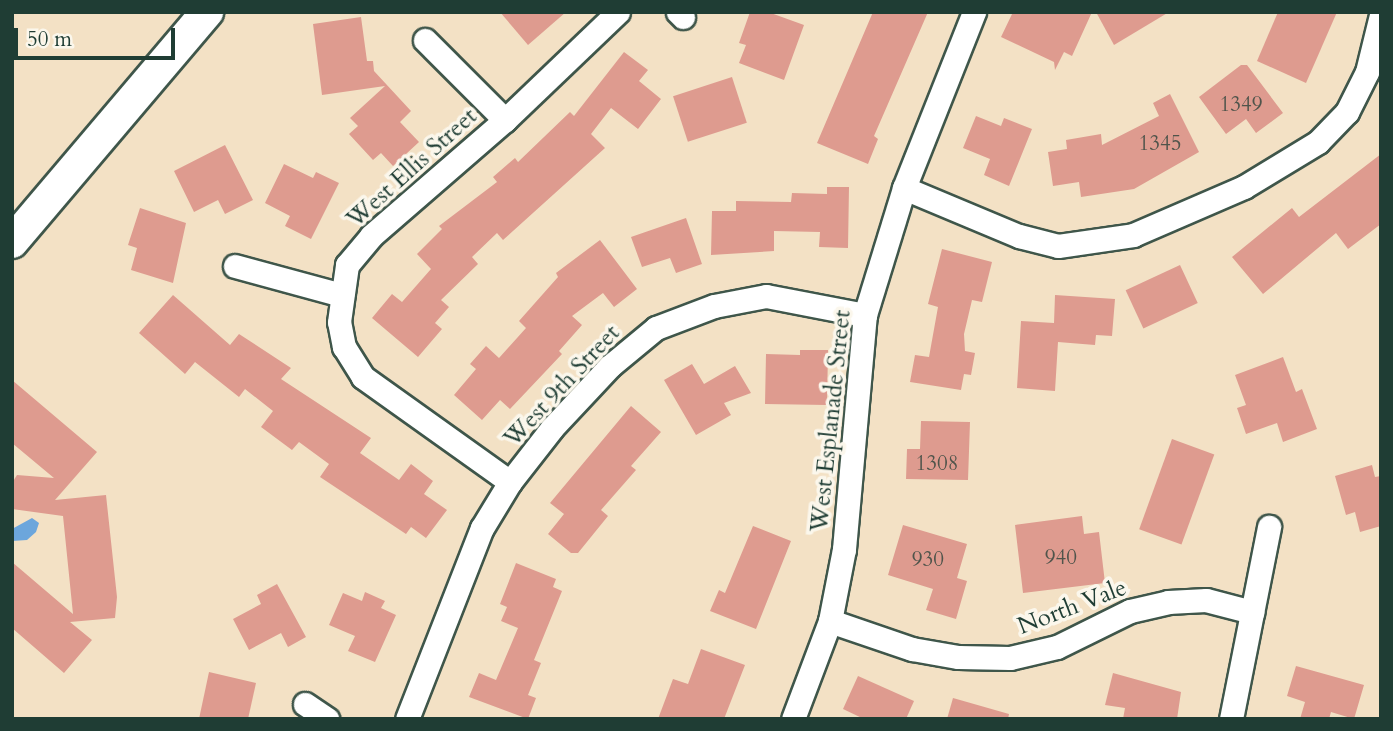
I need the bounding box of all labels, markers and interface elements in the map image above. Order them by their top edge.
scale bar [18,14,178,58]
text: 50 m [27,25,72,54]
house number: 1349 [1219,92,1263,118]
street label: West Ellis Street [341,102,483,234]
house number: 1345 [1138,131,1182,157]
street label: West Esplanade Street [805,308,857,534]
street label: West 9th Street [498,319,626,453]
house number: 1308 [915,451,959,477]
house number: 940 [1045,545,1077,571]
house number: 930 [912,547,944,573]
street label: North Vale [1013,573,1131,641]

